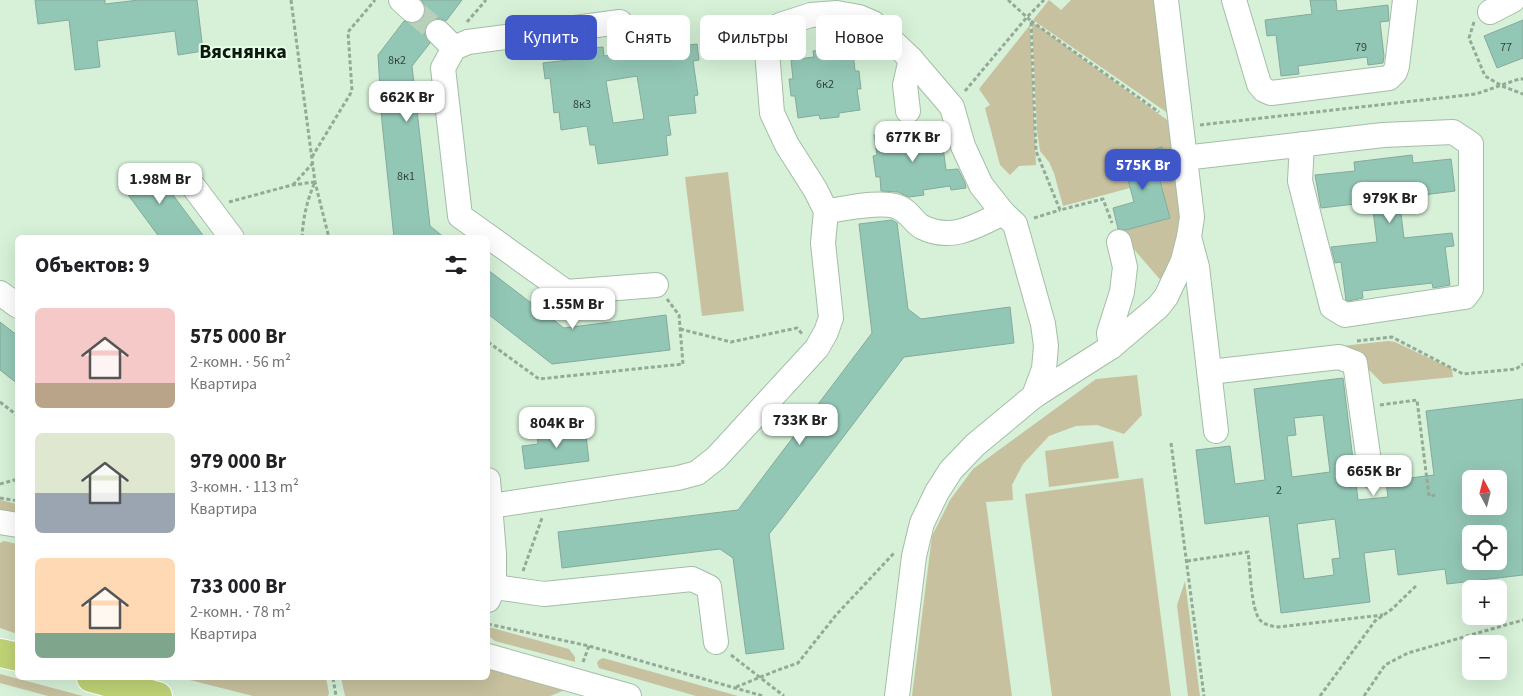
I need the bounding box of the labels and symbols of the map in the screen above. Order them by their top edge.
district label: Вяснянка [199,38,287,66]
house number: 79 [1355,39,1367,56]
house number: 77 [1500,39,1512,56]
house number: 8к2 [388,52,406,69]
house number: 6к2 [816,76,834,93]
pin: 662K Br [361,80,453,123]
house number: 8к3 [573,96,591,113]
pin: 677K Br [867,120,959,163]
pin: 575K Br [1097,148,1189,191]
pin: 1.98M Br [108,162,212,205]
house number: 8к1 [397,168,415,185]
pin: 979K Br [1344,182,1436,224]
pin: 1.55M Br [521,288,625,330]
pin: 733K Br [754,404,846,446]
pin: 804K Br [511,406,603,449]
pin: 665K Br [1328,454,1420,497]
north arrow [1462,470,1508,515]
house number: 2 [1276,482,1282,499]

